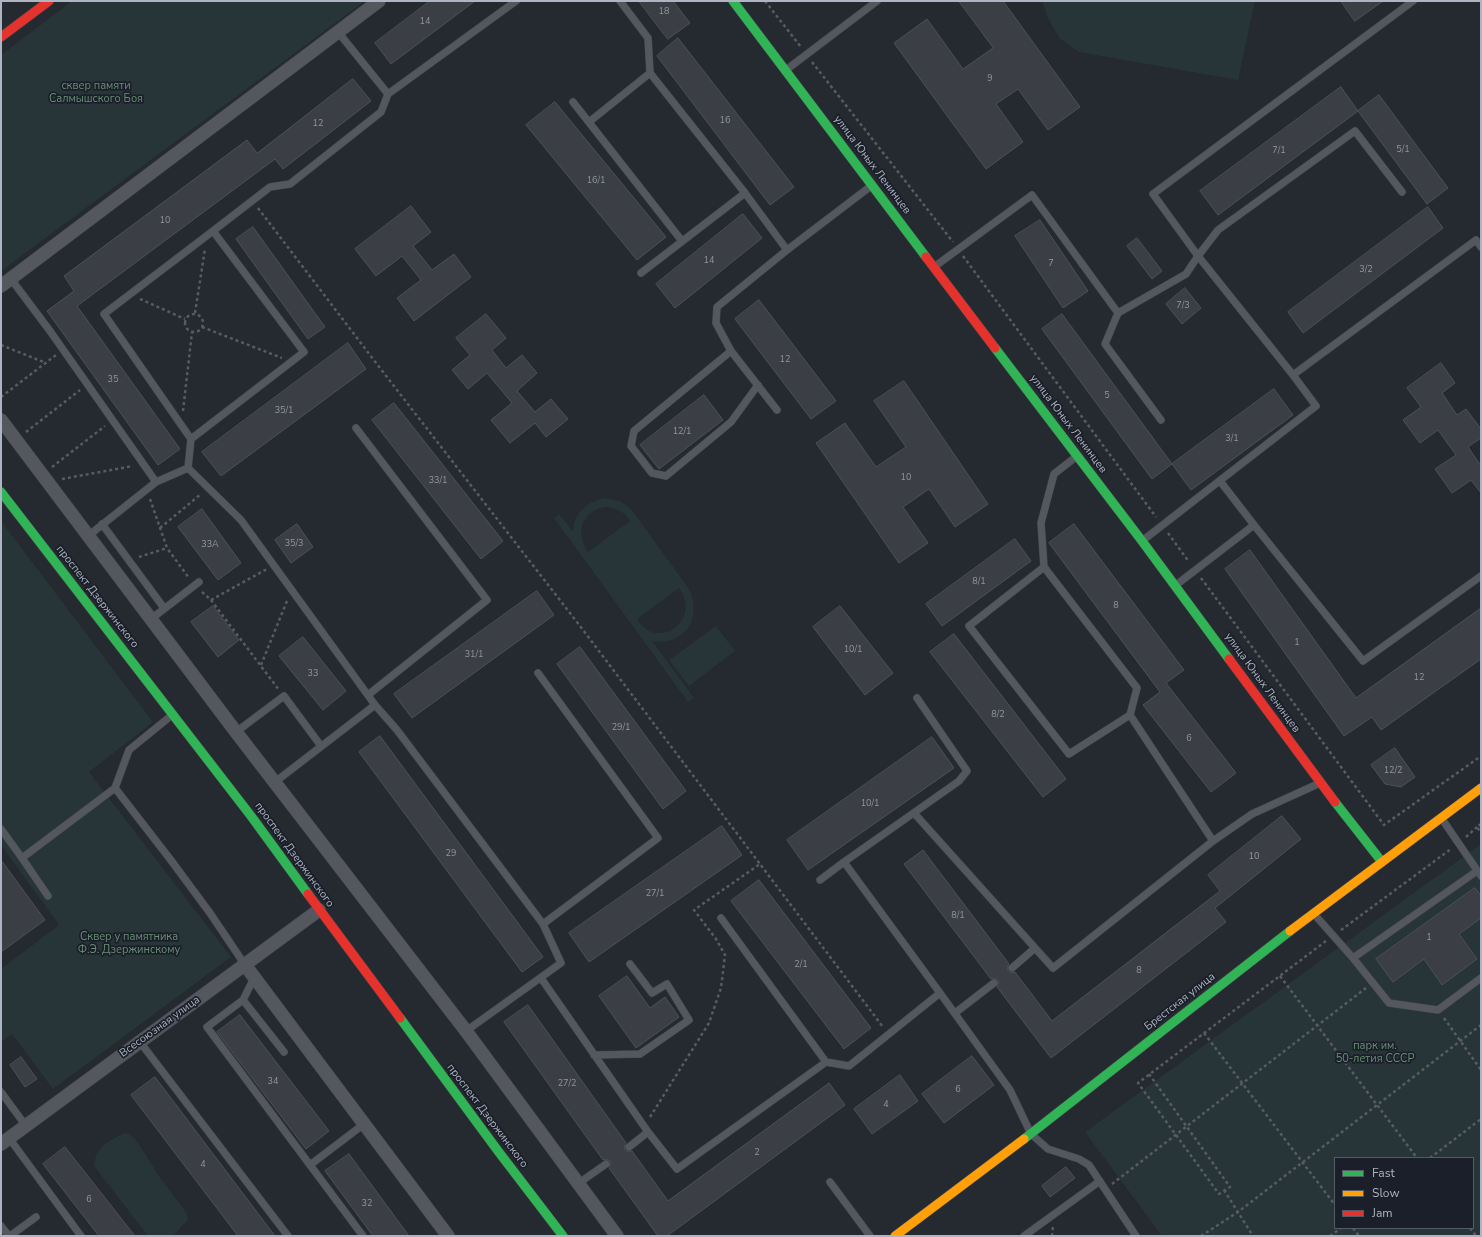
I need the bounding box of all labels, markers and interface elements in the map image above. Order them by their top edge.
house number: 18 [659,7,669,17]
house number: 14 [420,17,430,27]
house number: 9 [987,74,993,84]
park label: сквер памяти Салмышского Боя [49,79,143,105]
street label: улица Юных Ленинцев [831,113,913,217]
house number: 16 [720,116,730,126]
house number: 12 [313,119,323,129]
house number: 5/1 [1396,145,1410,155]
house number: 7/1 [1272,146,1286,156]
house number: 16/1 [587,176,605,186]
house number: 10 [160,216,170,226]
house number: 14 [704,256,714,266]
house number: 7 [1048,259,1054,269]
house number: 3/2 [1359,265,1373,275]
house number: 7/3 [1176,301,1190,311]
house number: 12 [780,355,790,365]
street label: улица Юных Ленинцев [1027,372,1109,476]
house number: 35 [108,375,118,385]
house number: 5 [1104,391,1110,401]
house number: 35/1 [275,406,293,416]
house number: 12/1 [673,427,691,437]
house number: 3/1 [1225,434,1239,444]
house number: 10 [901,473,911,483]
house number: 33/1 [429,476,447,486]
house number: 35/3 [285,539,303,549]
house number: 33А [201,540,219,550]
street label: проспект Дзержинского [53,543,141,651]
house number: 8/1 [972,577,986,587]
house number: 8 [1113,601,1119,611]
street label: улица Юных Ленинцев [1221,631,1303,735]
house number: 1 [1294,638,1300,648]
house number: 10/1 [844,645,862,655]
house number: 31/1 [465,650,483,660]
house number: 33 [308,669,318,679]
house number: 12 [1414,673,1424,683]
house number: 8/2 [991,710,1005,720]
house number: 29/1 [612,723,630,733]
house number: 6 [1186,734,1192,744]
house number: 12/2 [1384,766,1402,776]
house number: 10/1 [861,799,879,809]
street label: проспект Дзержинского [251,800,337,910]
house number: 29 [446,849,456,859]
house number: 10 [1249,852,1259,862]
house number: 27/1 [646,889,664,899]
house number: 8/1 [951,911,965,921]
park label: Сквер у памятника Ф.Э. Дзержинскому [78,930,180,956]
house number: 1 [1426,933,1432,943]
house number: 2/1 [794,960,808,970]
house number: 8 [1136,966,1142,976]
street label: Брестская улица [1142,970,1218,1034]
street label: Всесоюзная улица [117,994,203,1060]
park label: парк им. 50-летия СССР [1336,1039,1414,1065]
street label: проспект Дзержинского [444,1062,530,1170]
house number: 34 [268,1077,278,1087]
house number: 27/2 [558,1079,576,1089]
house number: 6 [955,1085,961,1095]
house number: 4 [883,1100,889,1110]
house number: 2 [754,1148,760,1158]
legend [1334,1157,1474,1229]
house number: 4 [200,1160,206,1170]
text: Fast [1372,1165,1395,1181]
text: Slow [1372,1185,1400,1201]
house number: 6 [86,1195,92,1205]
house number: 32 [362,1199,372,1209]
text: Jam [1372,1205,1393,1221]

